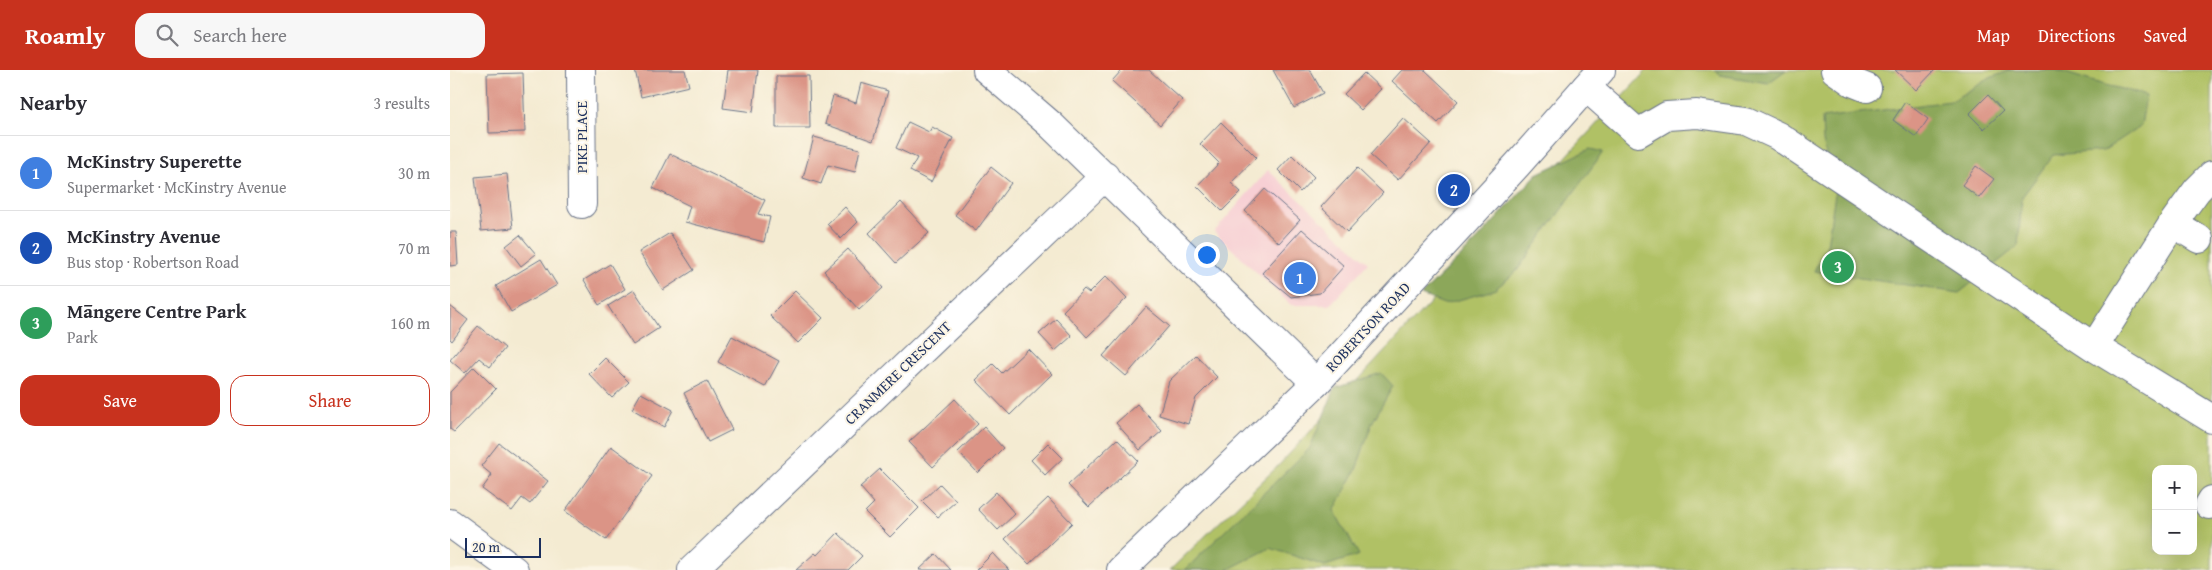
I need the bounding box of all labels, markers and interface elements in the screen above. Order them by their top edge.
search box [135,13,485,58]
text: Roamly [25,18,105,53]
icon: search [153,21,181,49]
text: Search here [193,21,287,49]
text: Map [1977,22,2010,49]
text: Directions [2038,22,2115,49]
text: Saved [2143,22,2187,49]
text: Nearby [20,87,87,118]
text: 3 results [373,91,430,115]
street label: PIKE PLACE [571,100,592,173]
text: McKinstry Superette [67,147,242,175]
text: 1 [32,161,40,185]
text: 30 m [398,161,430,185]
pin: 2 [1438,171,1470,209]
text: Supermarket · McKinstry Avenue [67,175,287,199]
text: McKinstry Avenue [67,222,221,250]
text: 2 [32,236,40,260]
text: 70 m [398,236,430,260]
your location [1194,242,1220,268]
pin: 3 [1822,248,1854,286]
text: Bus stop · Robertson Road [67,250,239,274]
pin: 1 [1284,259,1316,297]
street label: ROBERTSON ROAD [1321,277,1415,376]
text: Māngere Centre Park [67,297,246,325]
text: 3 [32,311,40,335]
text: 160 m [390,311,430,335]
street label: CRANMERE CRESCENT [840,316,956,429]
text: Park [67,325,98,349]
button: Save [20,375,220,426]
button: Share [230,375,430,426]
map controls [2152,465,2197,555]
button: + [2152,465,2197,510]
button: − [2152,510,2197,555]
scale bar [465,535,541,558]
text: 20 m [472,537,500,557]

